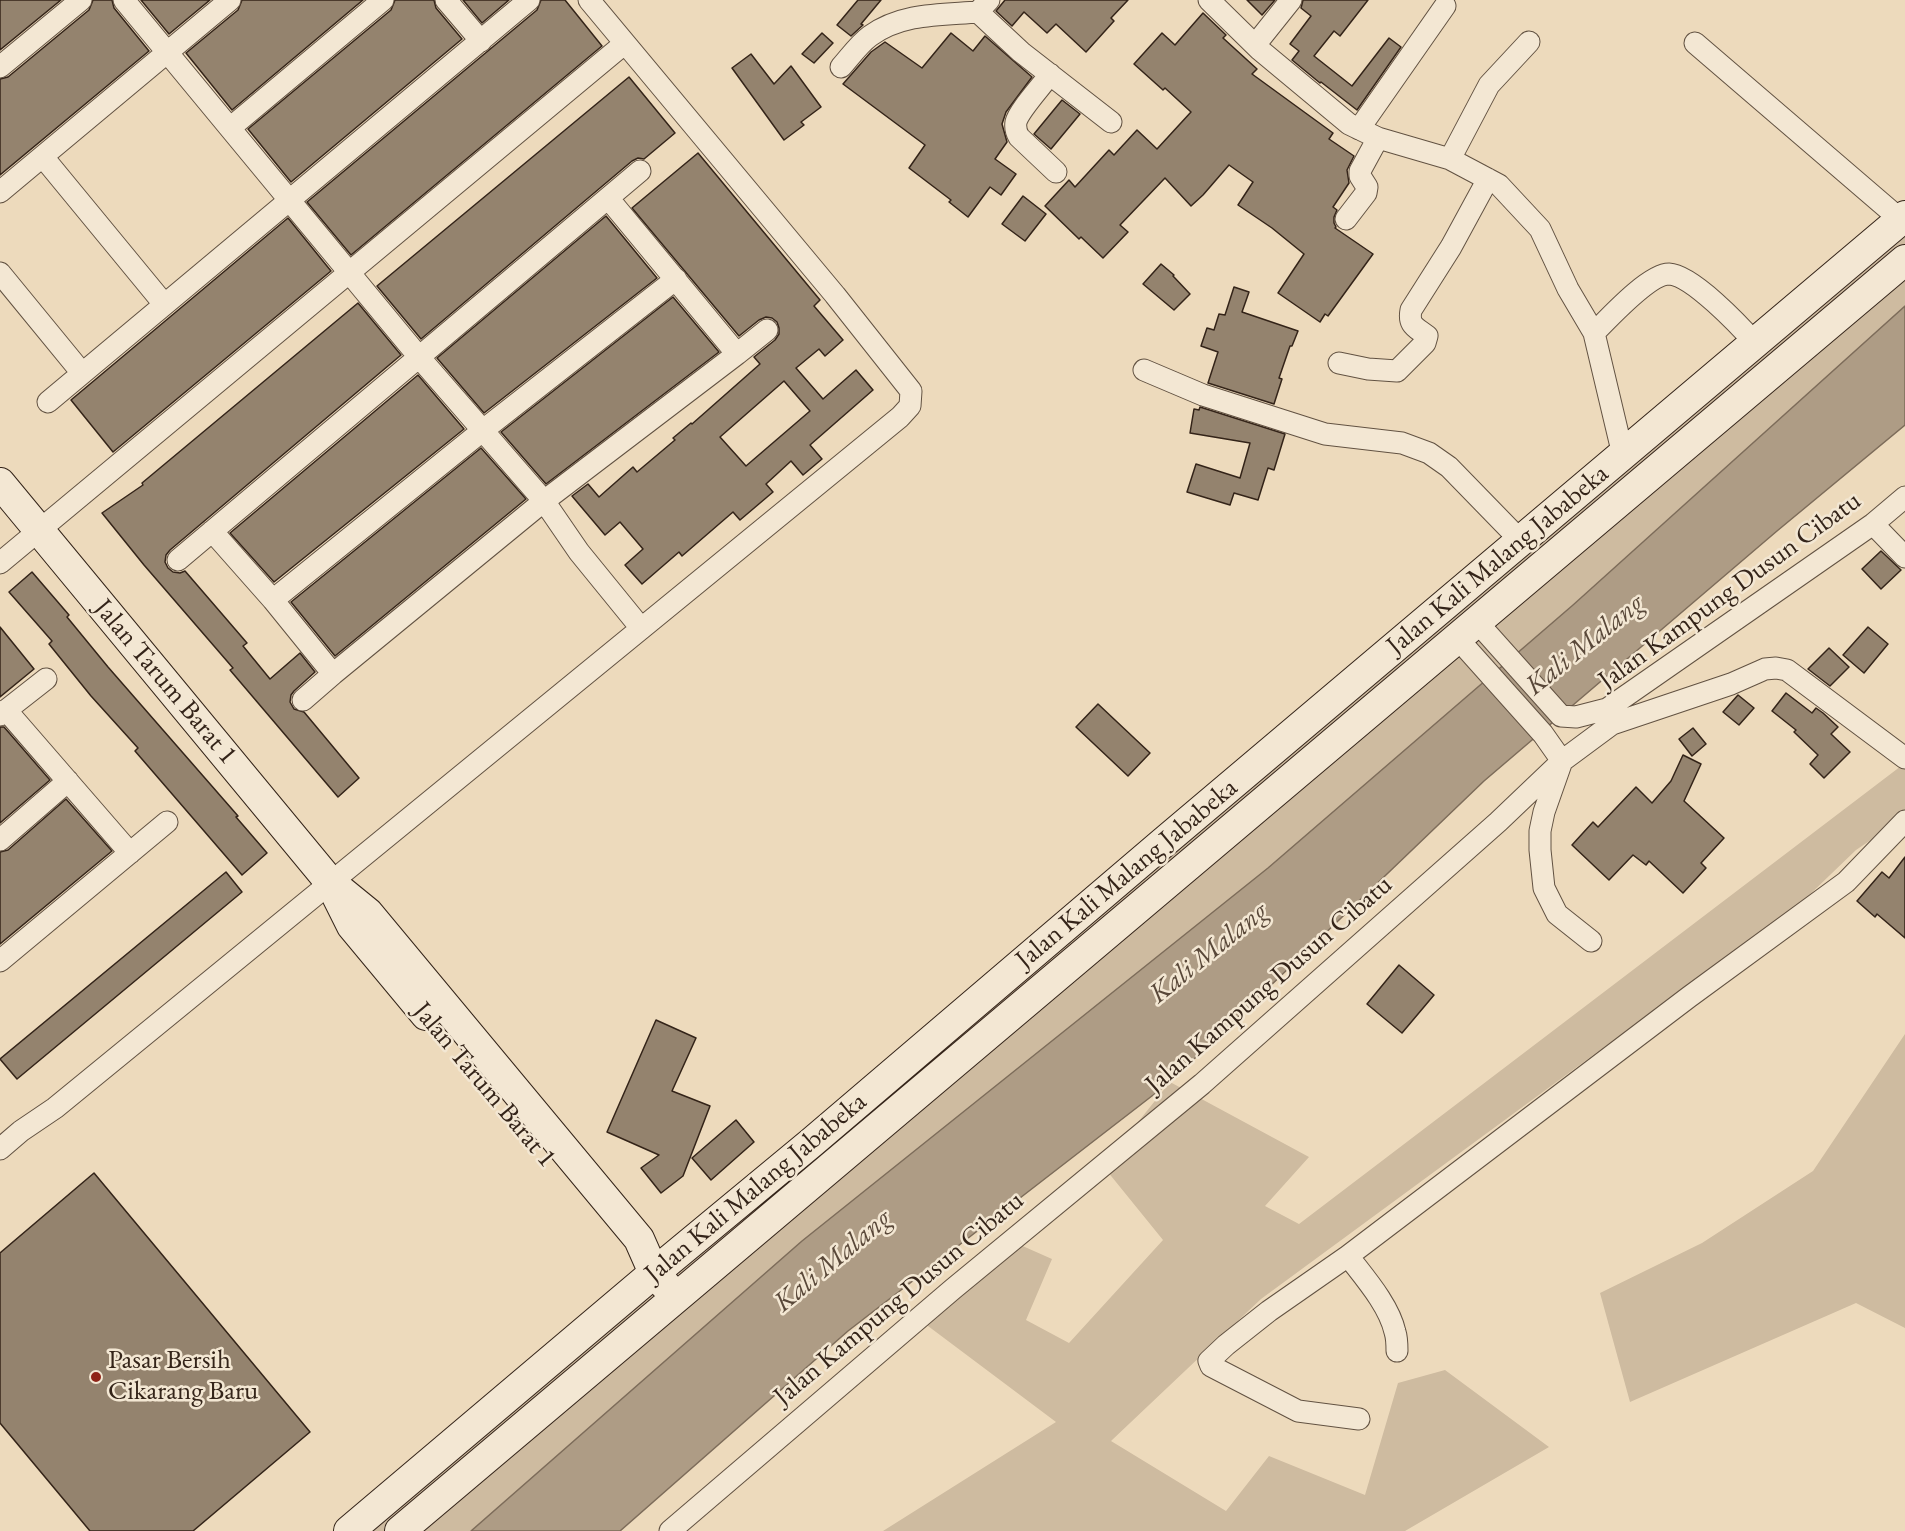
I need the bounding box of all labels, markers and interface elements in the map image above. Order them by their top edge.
street label: Jalan Kali Malang Jababeka [1380,458,1616,662]
street label: Jalan Kampung Dusun Cibatu [1592,485,1868,697]
water label: Kali Malang [1519,587,1651,703]
street label: Jalan Tarum Barat 1 [86,593,244,771]
street label: Jalan Kali Malang Jababeka [1009,772,1245,976]
street label: Jalan Kampung Dusun Cibatu [1139,869,1399,1101]
water label: Kali Malang [1143,895,1275,1011]
street label: Jalan Tarum Barat 1 [405,996,563,1174]
street label: Jalan Kali Malang Jababeka [638,1086,874,1290]
street label: Jalan Kampung Dusun Cibatu [767,1185,1031,1413]
water label: Kali Malang [767,1202,899,1320]
place label: Pasar Bersih Cikarang Baru [108,1345,258,1408]
marker: Pasar Bersih Cikarang Baru [89,1370,103,1384]

